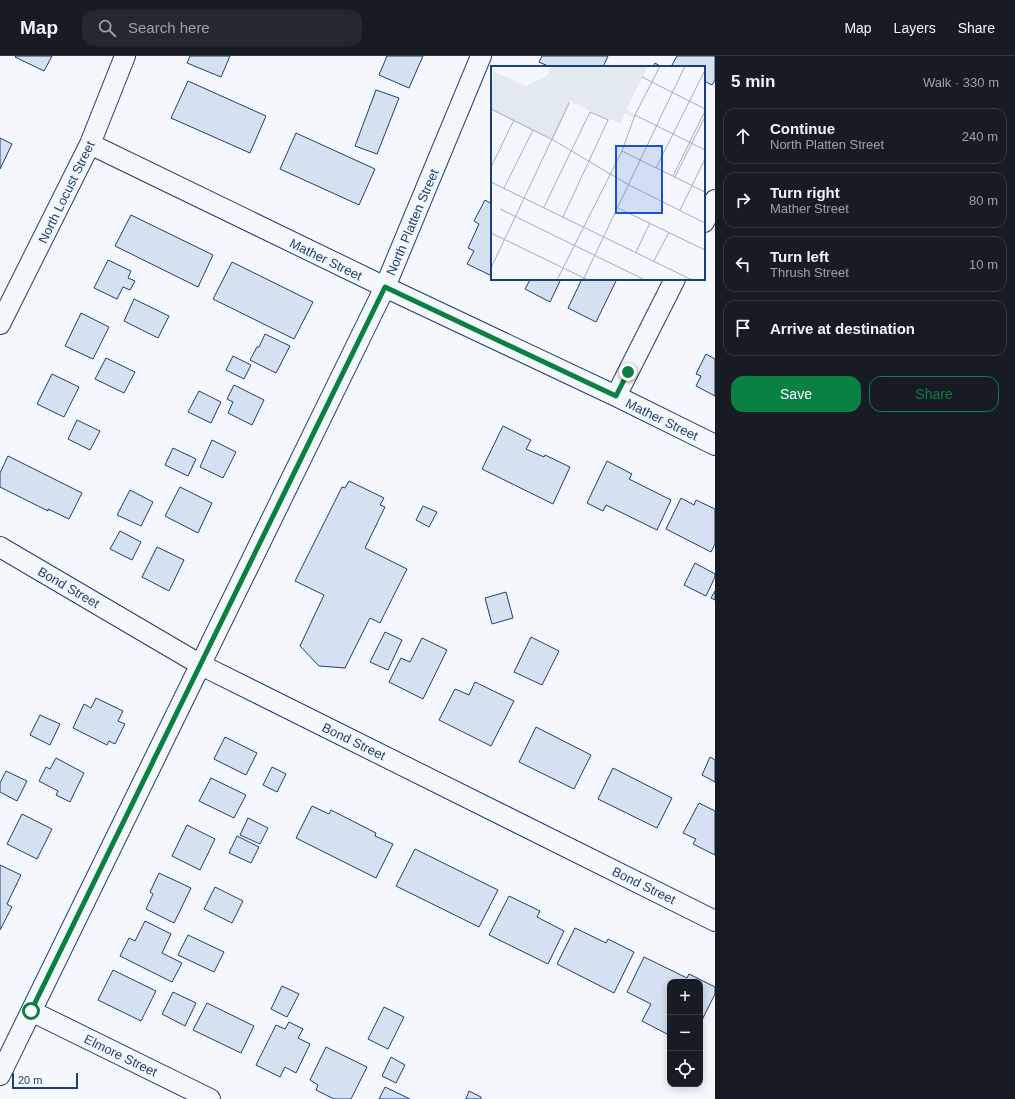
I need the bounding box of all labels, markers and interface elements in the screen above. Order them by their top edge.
search box [82,10,362,46]
text: Map [20,17,58,38]
icon: search [96,17,118,39]
text: Search here [128,19,210,36]
text: Map [844,20,872,36]
text: Layers [894,20,936,36]
text: Share [958,20,995,36]
inset map [491,66,705,280]
text: 5 min [731,72,775,91]
text: Walk · 330 m [923,75,999,90]
text: Continue [770,120,835,137]
icon: ahead [732,125,754,147]
text: 240 m [962,129,998,144]
text: North Platten Street [770,137,884,152]
street label: North Locust Street [35,138,98,246]
street label: North Platten Street [383,166,442,278]
text: Turn right [770,184,840,201]
icon: right [732,189,754,211]
text: 80 m [969,193,998,208]
text: Mather Street [770,201,849,216]
street label: Mather Street [287,235,365,284]
text: Turn left [770,248,829,265]
icon: left [732,253,754,275]
text: 10 m [969,257,998,272]
text: Thrush Street [770,265,849,280]
icon: arrive [732,317,754,339]
text: Arrive at destination [770,320,915,337]
route end [619,363,637,381]
button: Save [731,376,861,412]
button: Share [869,376,999,412]
street label: Mather Street [623,395,701,444]
street label: Bond Street [35,564,103,611]
street label: Bond Street [320,720,388,763]
street label: Bond Street [610,864,678,907]
map controls [667,979,703,1087]
button: + [667,979,703,1015]
route start [22,1002,40,1020]
button: − [667,1015,703,1051]
street label: Elmore Street [82,1031,160,1080]
button: locate [667,1051,703,1087]
scale bar [12,1071,78,1090]
text: 20 m [18,1074,42,1086]

